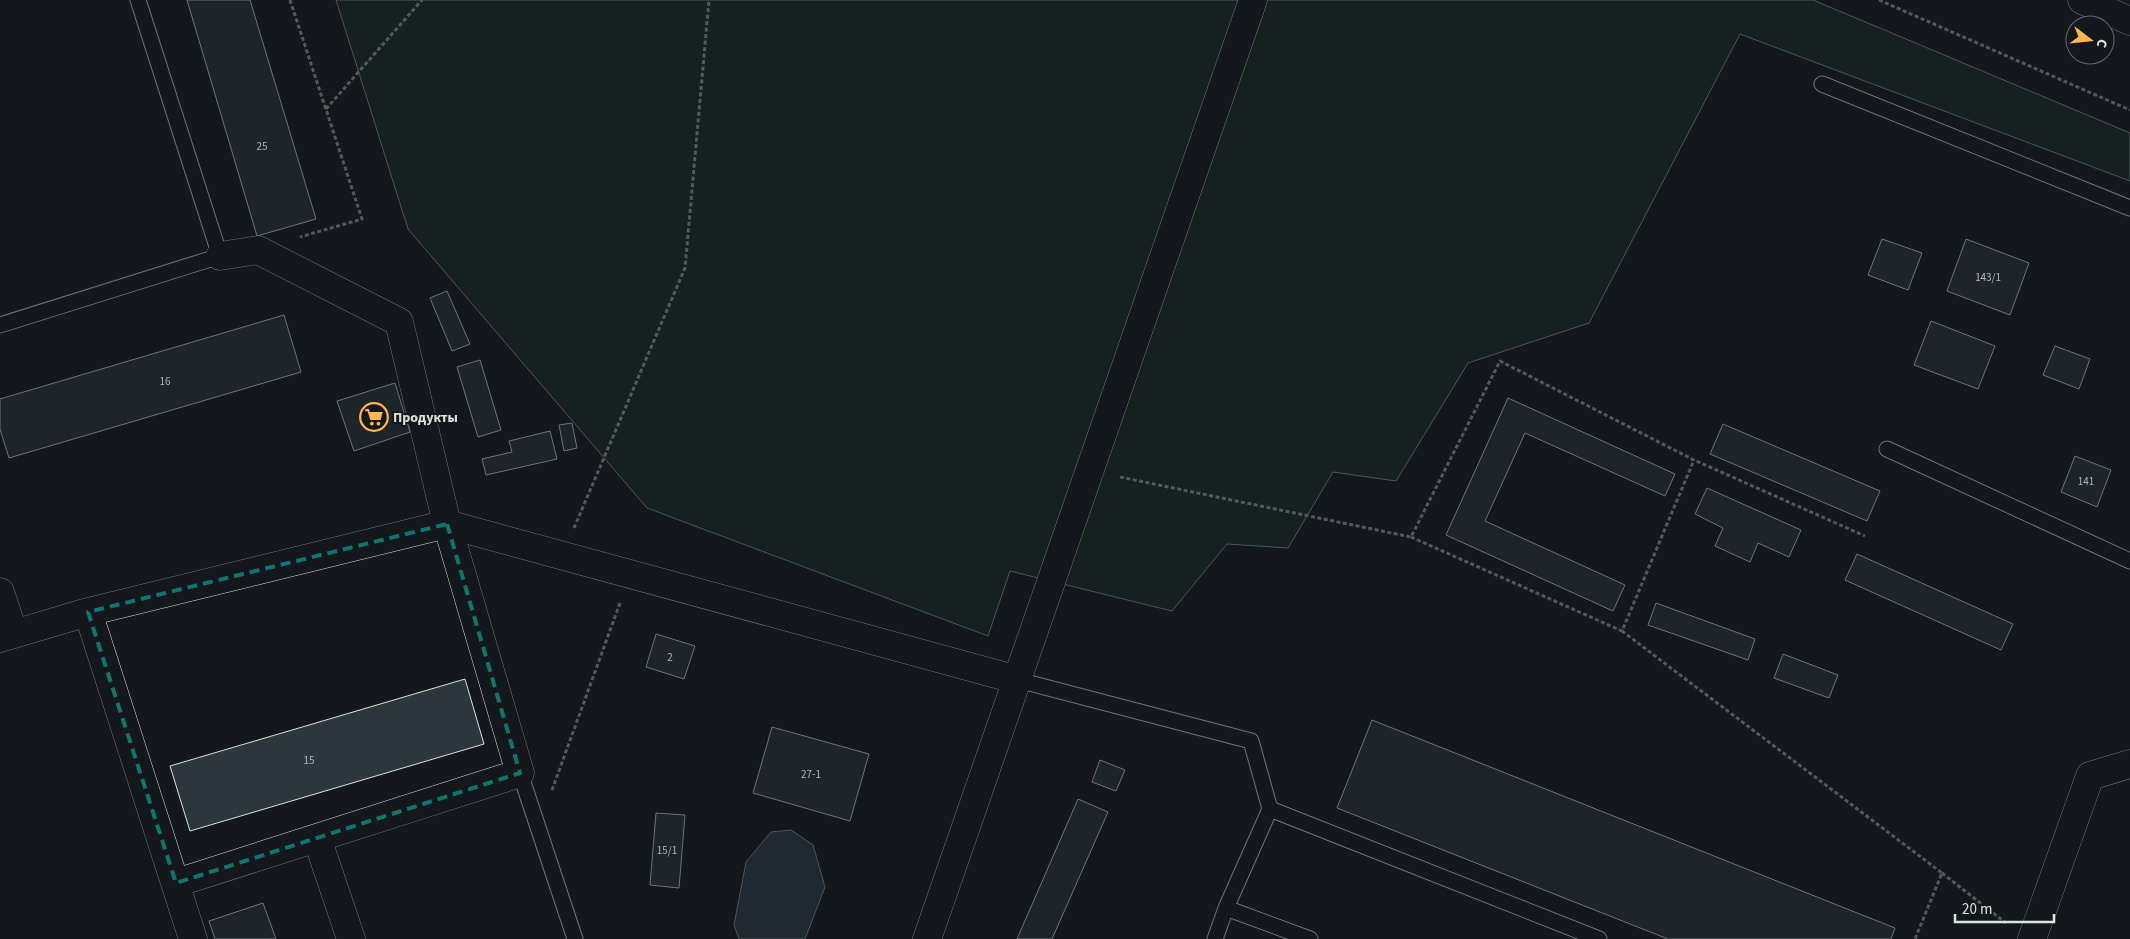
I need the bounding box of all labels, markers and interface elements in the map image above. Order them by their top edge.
north arrow [2065,15,2115,65]
text: С [2091,37,2112,50]
house number: 25 [257,139,267,154]
house number: 143/1 [1975,270,2001,285]
house number: 16 [160,374,171,389]
supermarket icon: Продукты [359,402,389,432]
place label: Продукты [393,408,458,428]
house number: 141 [2078,474,2094,489]
house number: 2 [667,650,673,665]
house number: 15 [304,753,314,768]
house number: 27-1 [801,767,821,782]
house number: 15/1 [657,843,677,858]
scale bar [1955,892,2054,924]
text: 20 m [1962,899,1992,920]

